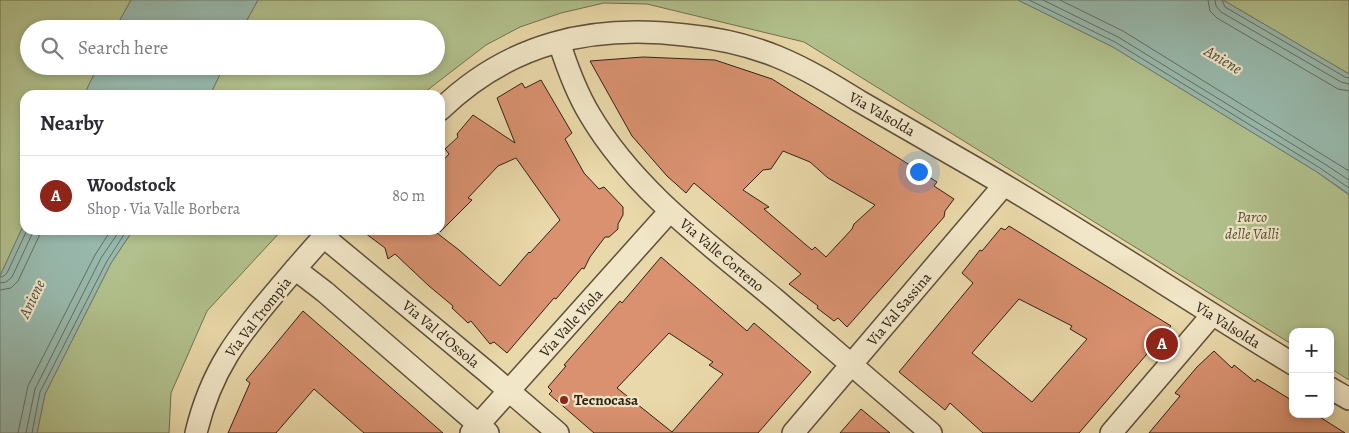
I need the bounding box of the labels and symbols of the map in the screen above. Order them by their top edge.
water label: Aniene [1199,40,1246,80]
street label: Via Valsolda [844,86,919,141]
your location [906,159,932,185]
park label: Parco delle Valli [1225,207,1279,244]
street label: Via Valle Corteno [675,213,768,296]
street label: Via Val Sassina [862,268,936,351]
street label: Via Val Trompia [220,273,296,362]
water label: Aniene [13,276,51,323]
street label: Via Valle Viola [534,284,607,362]
street label: Via Val d'Ossola [397,295,484,372]
street label: Via Valsolda [1191,297,1264,353]
pin: A [1146,325,1178,363]
place label: Tecnocasa [574,390,639,410]
marker: Tecnocasa [558,394,570,406]

